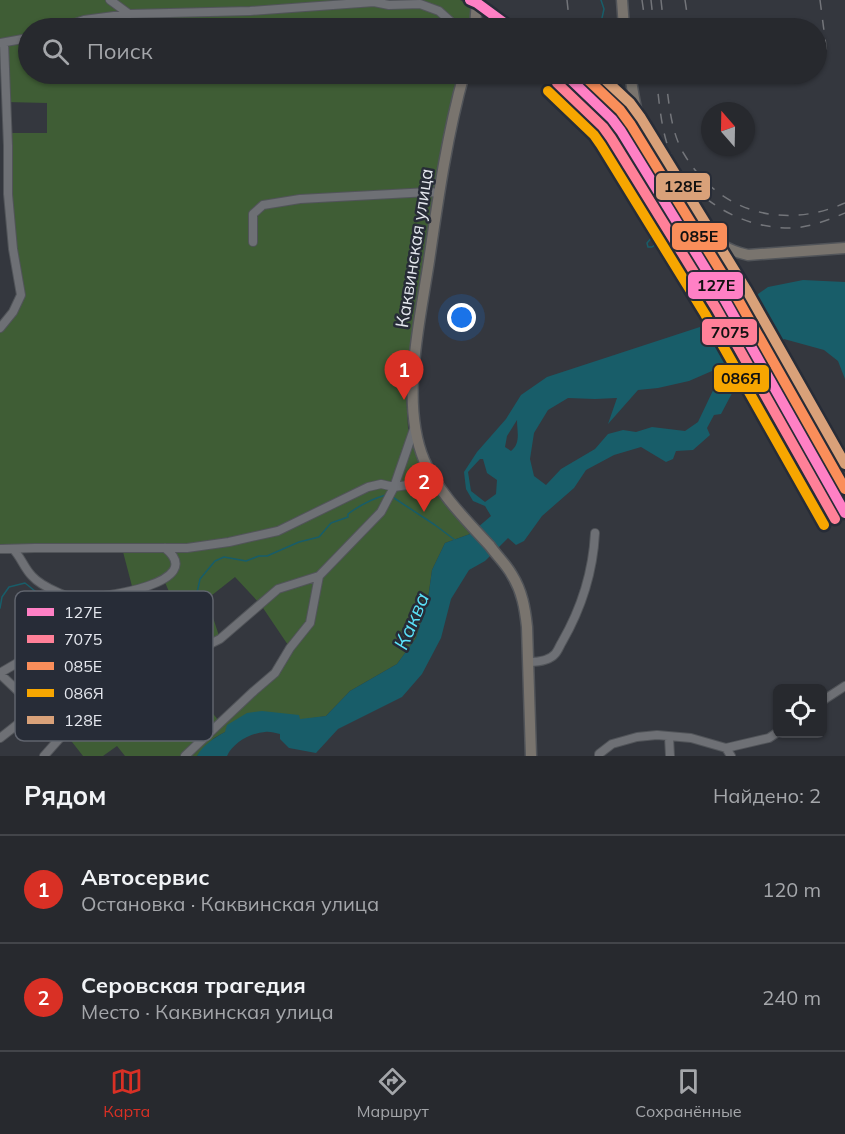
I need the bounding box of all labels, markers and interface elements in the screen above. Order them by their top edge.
search box [18,18,827,84]
icon: search [39,35,72,68]
text: Поиск [87,37,153,65]
north arrow [701,102,755,156]
street label: Каквинская улица [390,167,438,329]
line badge: 128Е [655,172,711,201]
text: 128Е [664,176,702,196]
line badge: 085Е [671,222,728,251]
text: 085Е [680,226,718,246]
line badge: 127Е [687,271,744,300]
text: 127Е [697,275,735,295]
your location [447,303,476,332]
line badge: 7075 [701,318,758,346]
text: 7075 [711,322,750,342]
pin: 1 [384,350,424,400]
line badge: 086Я [713,364,770,393]
text: 086Я [721,368,761,388]
pin: 2 [404,462,444,512]
water label: Каква [388,589,434,653]
legend [15,591,213,741]
text: 127Е [64,602,102,622]
text: 7075 [64,629,102,649]
text: 085Е [64,656,102,676]
text: 086Я [64,683,104,703]
map controls [773,684,827,738]
button: locate [773,684,827,738]
text: 128Е [64,710,102,730]
text: Рядом [24,779,107,812]
text: Найдено: 2 [713,783,821,808]
text: Автосервис [81,863,210,891]
text: 1 [38,877,50,902]
text: 120 m [762,877,821,902]
text: Остановка · Каквинская улица [81,891,379,916]
text: Серовская трагедия [81,971,306,999]
text: 2 [38,985,50,1010]
text: 240 m [762,985,821,1010]
text: Место · Каквинская улица [81,999,334,1024]
tab: Карта [103,1065,150,1121]
tab: Маршрут [357,1065,429,1121]
tab: Сохранённые [635,1065,742,1121]

